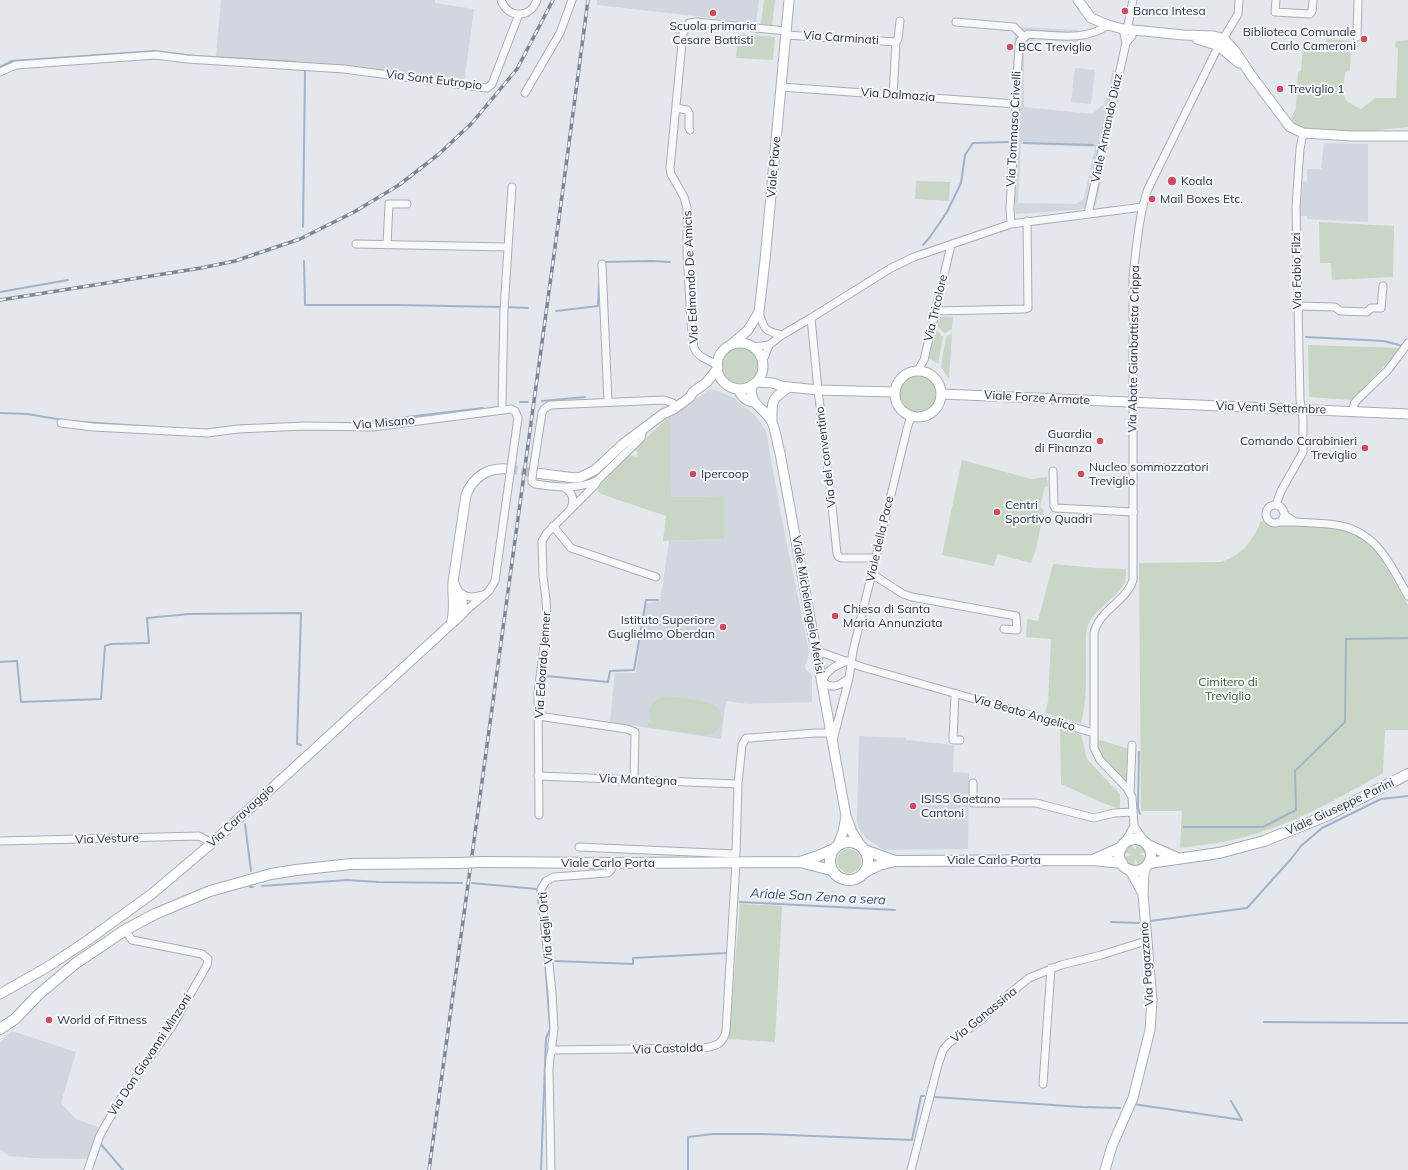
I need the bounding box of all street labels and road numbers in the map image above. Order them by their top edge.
street label: Via Carminati [803,28,879,48]
street label: Via Sant Eutropio [385,67,483,93]
street label: Via Tommaso Crivelli [1004,71,1024,187]
street label: Viale Armando Diaz [1088,72,1126,184]
street label: Via Dalmazia [860,85,936,105]
street label: Viale Piave [764,136,784,198]
street label: Via Edmondo De Amicis [680,210,702,344]
street label: Via Fabio Filzi [1289,232,1305,310]
street label: Via Abate Gianbattista Crippa [1125,265,1143,433]
street label: Via Tricolore [921,273,951,343]
street label: Viale Forze Armate [984,388,1090,408]
street label: Via Venti Settembre [1216,399,1326,417]
street label: Via del conventino [813,406,839,508]
street label: Via Misano [353,413,415,433]
street label: Viale della Pace [863,495,897,583]
street label: Viale Michelangelo Merisi [789,535,827,675]
street label: Via Edoardo Jenner [532,611,554,719]
street label: Via Beato Angelico [971,692,1077,734]
street label: Via Mantegna [599,771,677,789]
street label: Viale Giuseppe Parini [1284,776,1396,838]
street label: Via Caravaggio [205,781,277,851]
street label: Via Vesture [75,831,139,847]
street label: Viale Carlo Porta [947,853,1041,867]
street label: Viale Carlo Porta [561,856,655,870]
street label: Via degli Orti [536,891,556,965]
street label: Via Pagazzano [1137,921,1157,1007]
street label: Via Ganassina [948,984,1020,1046]
street label: Via Don Giovanni Minzoni [105,991,195,1119]
street label: Via Castolda [632,1041,704,1057]

